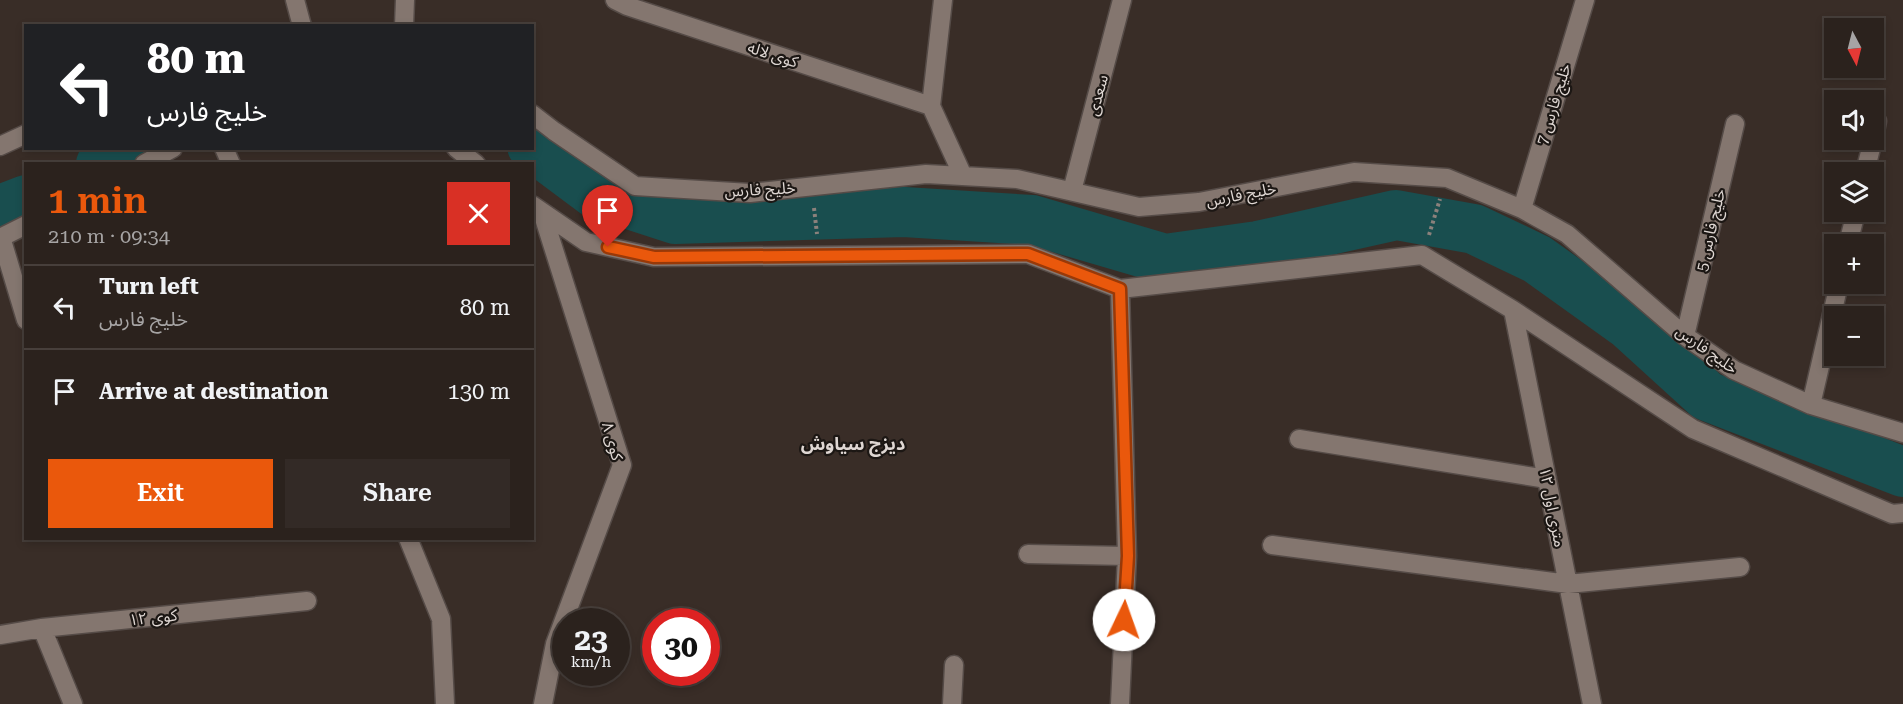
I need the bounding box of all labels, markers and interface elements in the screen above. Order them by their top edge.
north arrow [1824,18,1884,78]
map controls [1824,18,1884,366]
text: 80 m [147,34,245,83]
street label: کوی لاله [745,37,801,72]
icon: left [48,48,126,126]
street label: خلیج فارس 7 [1532,61,1578,148]
street label: سعدی [1083,73,1112,118]
button: sound [1824,90,1884,150]
text: خلیج فارس [147,96,267,128]
button: layers [1824,162,1884,222]
street label: خلیج فارس [724,178,796,204]
street label: خلیج فارس [1204,178,1278,214]
text: 1 min [48,180,147,222]
button: close [447,182,510,245]
pin [582,185,633,247]
street label: خلیج فارس 5 [1692,187,1732,274]
icon: arrive [591,194,624,227]
text: 210 m · 09:34 [48,224,170,248]
button: + [1824,234,1884,294]
text: Turn left [99,274,199,299]
icon: left [48,291,81,324]
text: 80 m [460,295,510,320]
button: − [1824,306,1884,366]
text: خلیج فارس [99,307,188,331]
street label: خلیج فارس [1670,321,1741,380]
icon: arrive [48,375,81,408]
text: Arrive at destination [99,379,328,404]
text: 130 m [447,379,510,404]
street label: کوی ۸ [598,420,627,463]
district label: دیزج سیاوش [801,433,905,457]
button: Exit [48,459,273,528]
button: Share [285,459,510,528]
street label: ۱۲ متری اول [1534,465,1570,549]
position arrow [1092,588,1156,652]
street label: کوی ۱۲ [128,605,179,629]
speed limit sign: 30 [642,608,720,686]
text: 23 [574,622,608,657]
text: km/h [571,653,611,671]

